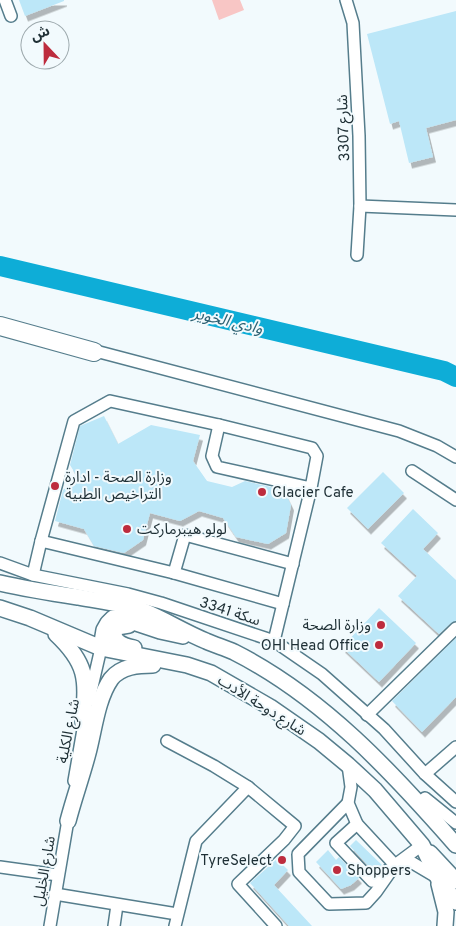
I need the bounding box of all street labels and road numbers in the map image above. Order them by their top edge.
street label: 3307 شارع [334,94,356,162]
street label: سكة 3341 [197,594,263,631]
street label: شارع دوحة الأدب [213,672,309,742]
street label: شارع الكلية [54,697,86,765]
street label: شارع الخليل [30,835,62,908]

